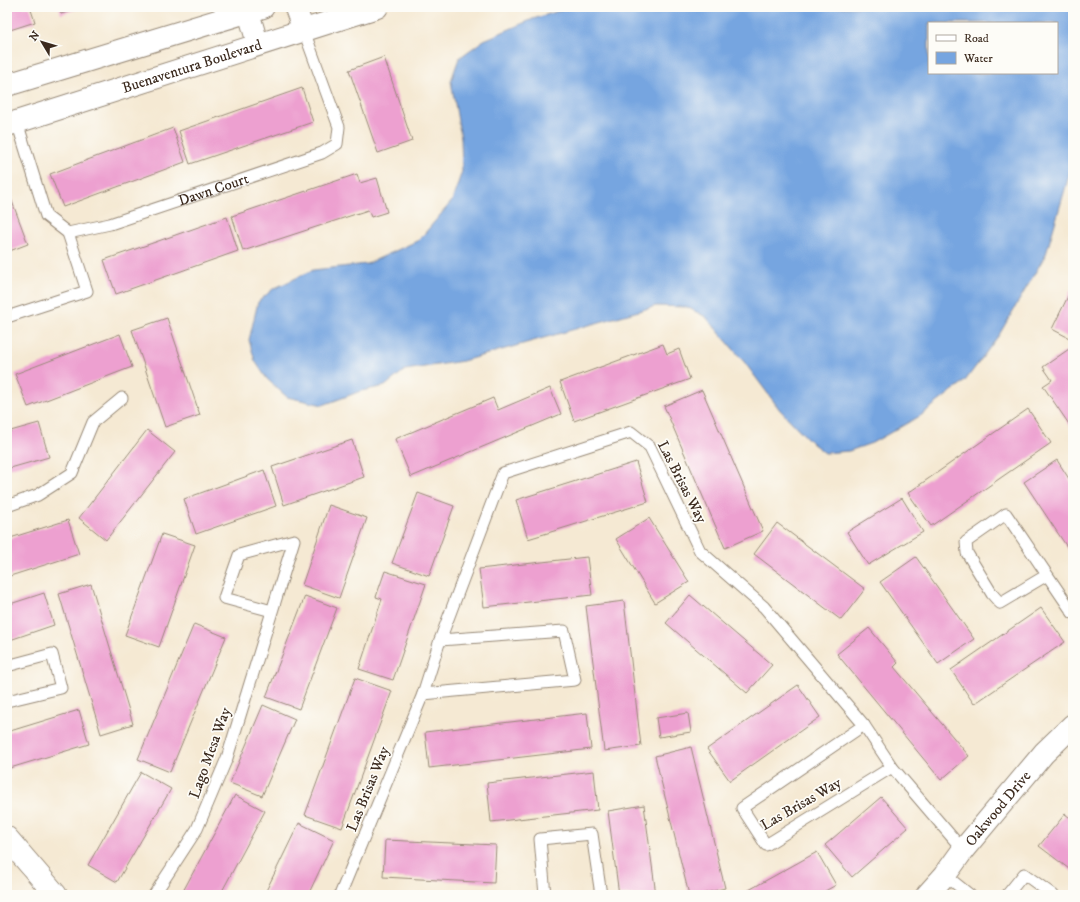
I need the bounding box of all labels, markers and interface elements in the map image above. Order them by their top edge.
north arrow [22,22,62,62]
legend [928,22,1058,74]
text: N [27,29,43,44]
text: Road [964,31,989,46]
street label: Buenaventura Boulevard [120,35,265,97]
text: Water [963,51,993,66]
street label: Dawn Court [176,169,251,210]
street label: Las Brisas Way [653,438,711,527]
street label: Lago Mesa Way [185,704,236,801]
street label: Las Brisas Way [342,743,394,834]
street label: Oakwood Drive [961,767,1035,850]
street label: Las Brisas Way [757,773,846,835]

